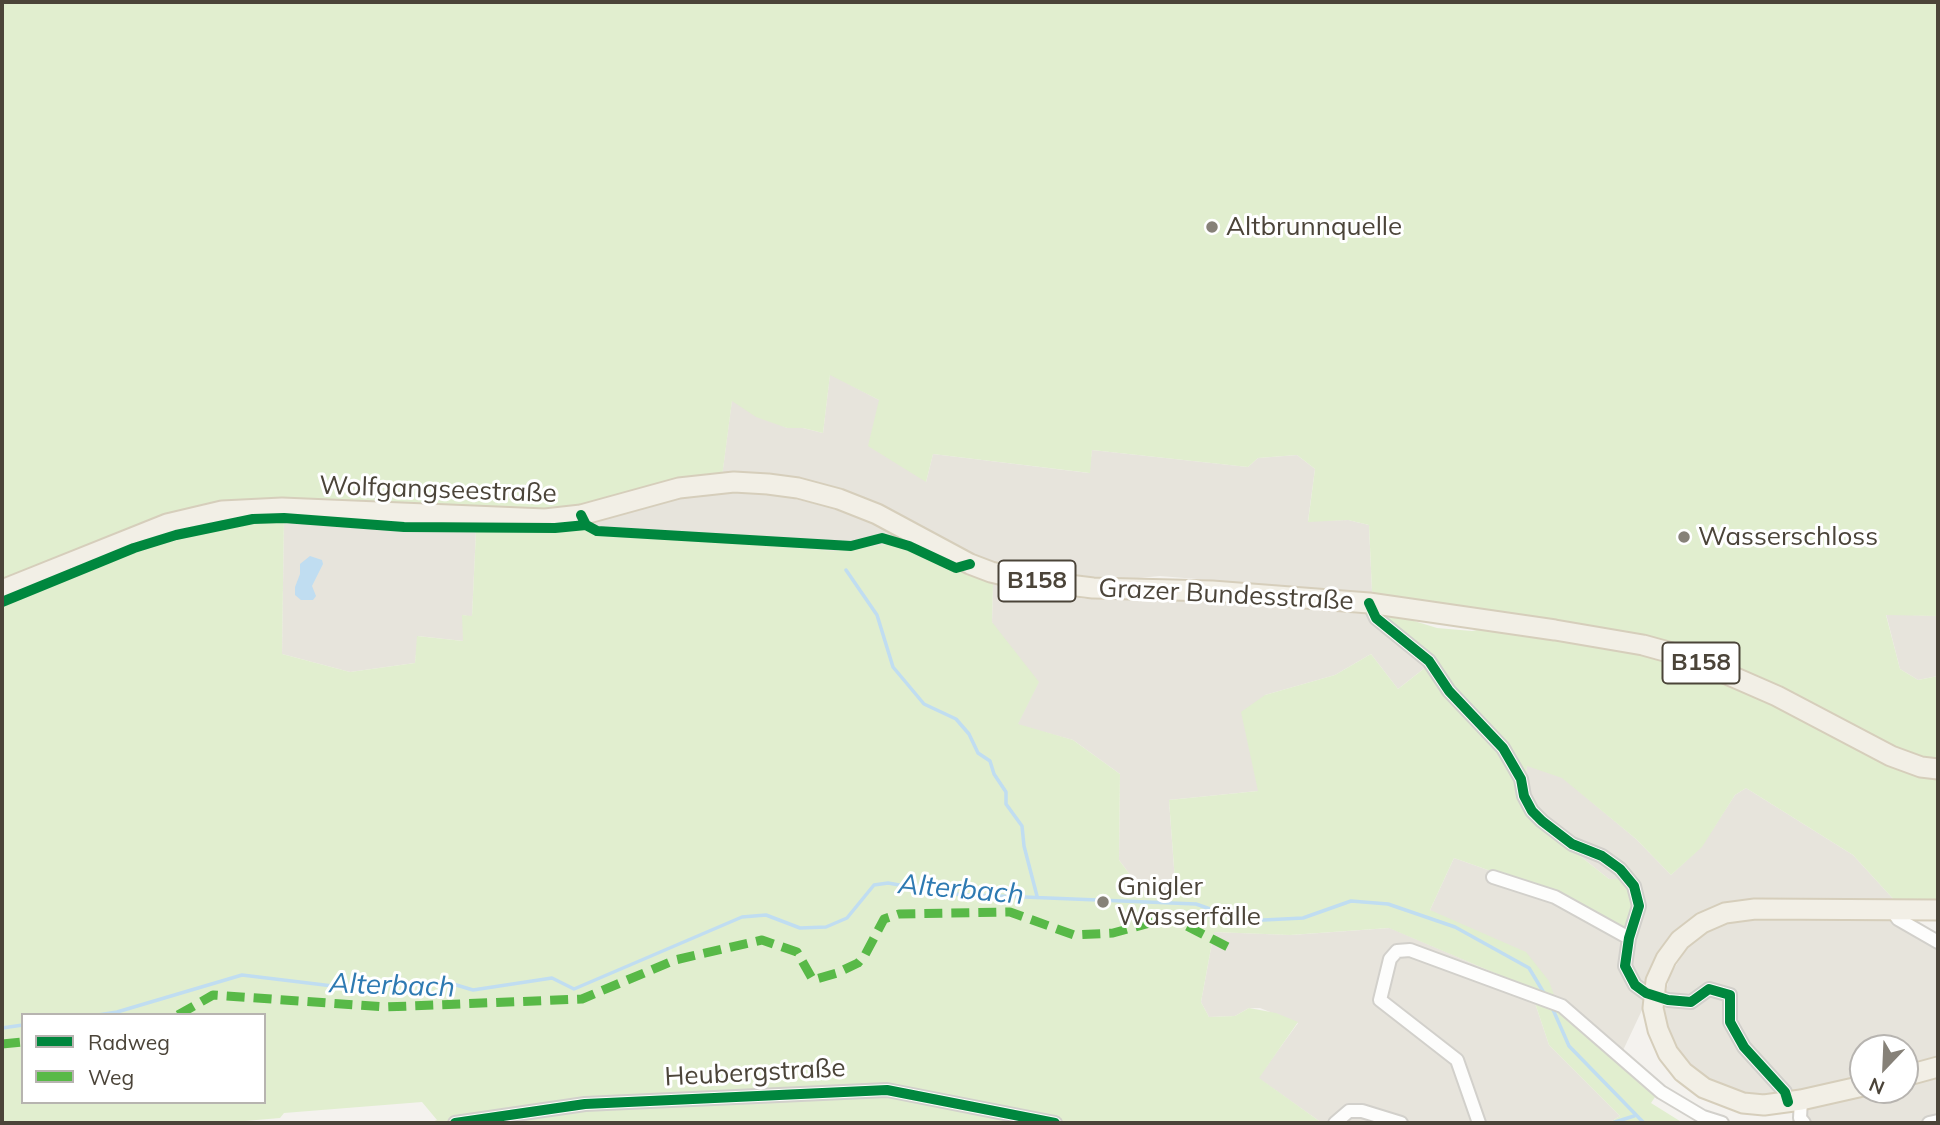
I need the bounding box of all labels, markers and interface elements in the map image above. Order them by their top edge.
place label: Altbrunnquelle [1226,211,1402,243]
marker: Altbrunnquelle [1204,219,1220,235]
street label: Wolfgangseestraße [319,470,557,510]
place label: Wasserschloss [1698,521,1878,553]
marker: Wasserschloss [1676,529,1692,545]
road number: B158 [998,560,1076,602]
street label: Grazer Bundesstraße [1098,573,1354,617]
road number: B158 [1662,642,1740,684]
water label: Alterbach [897,868,1025,912]
place label: Gnigler Wasserfälle [1117,871,1261,932]
marker: Gnigler Wasserfälle [1095,894,1111,910]
water label: Alterbach [328,967,456,1005]
legend [21,1013,266,1104]
text: Radweg [88,1029,170,1055]
north arrow [1849,1034,1919,1104]
street label: Heubergstraße [664,1053,846,1093]
text: Weg [88,1064,134,1090]
text: N [1865,1073,1888,1100]

